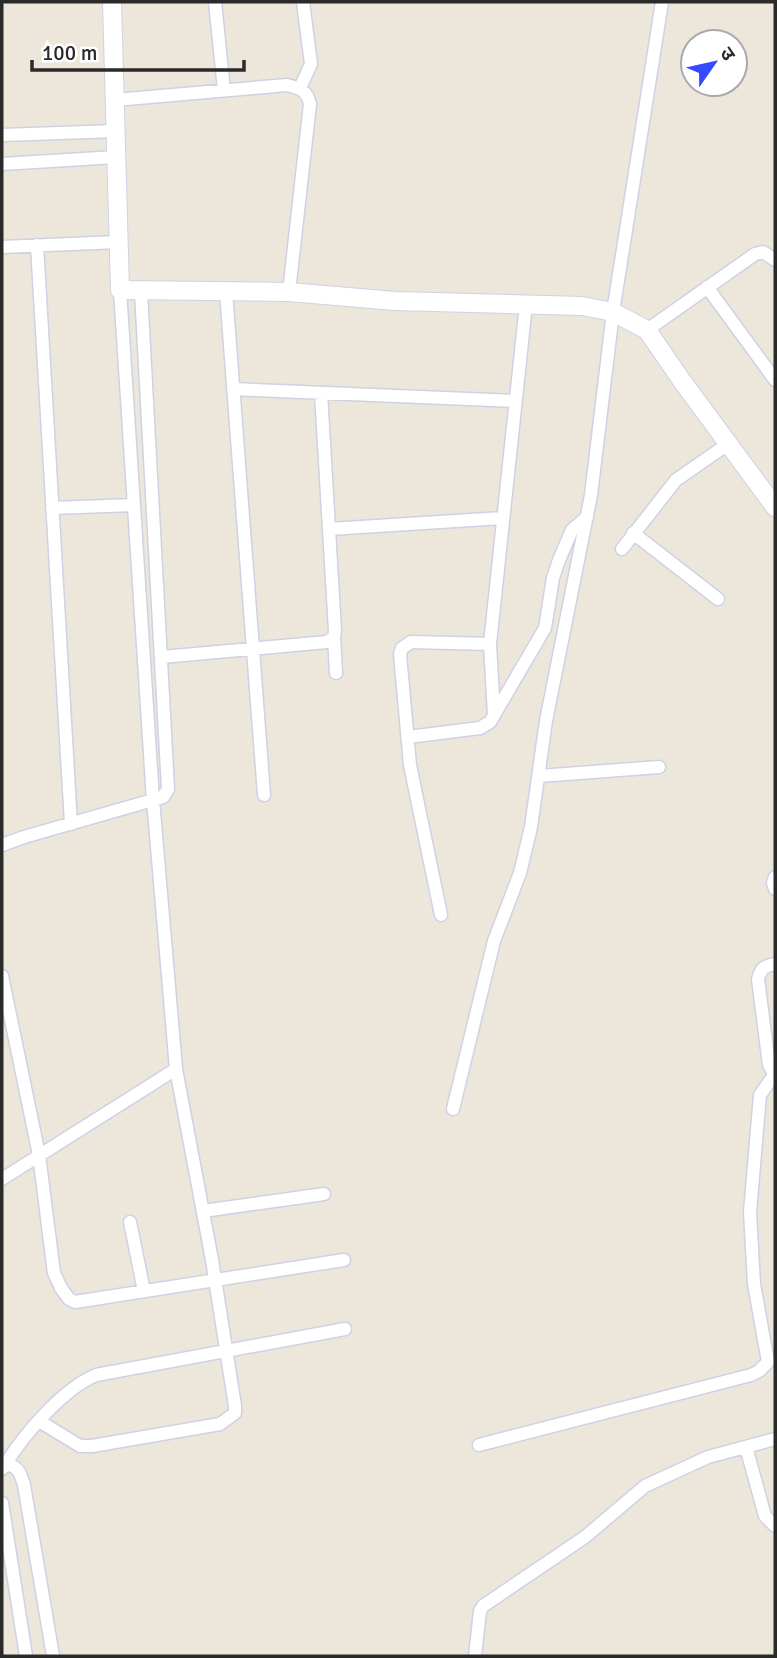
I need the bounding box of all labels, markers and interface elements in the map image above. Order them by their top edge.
scale bar [32,28,243,72]
north arrow [679,28,749,98]
text: 100 m [42,40,97,66]
text: उ [714,43,741,66]

